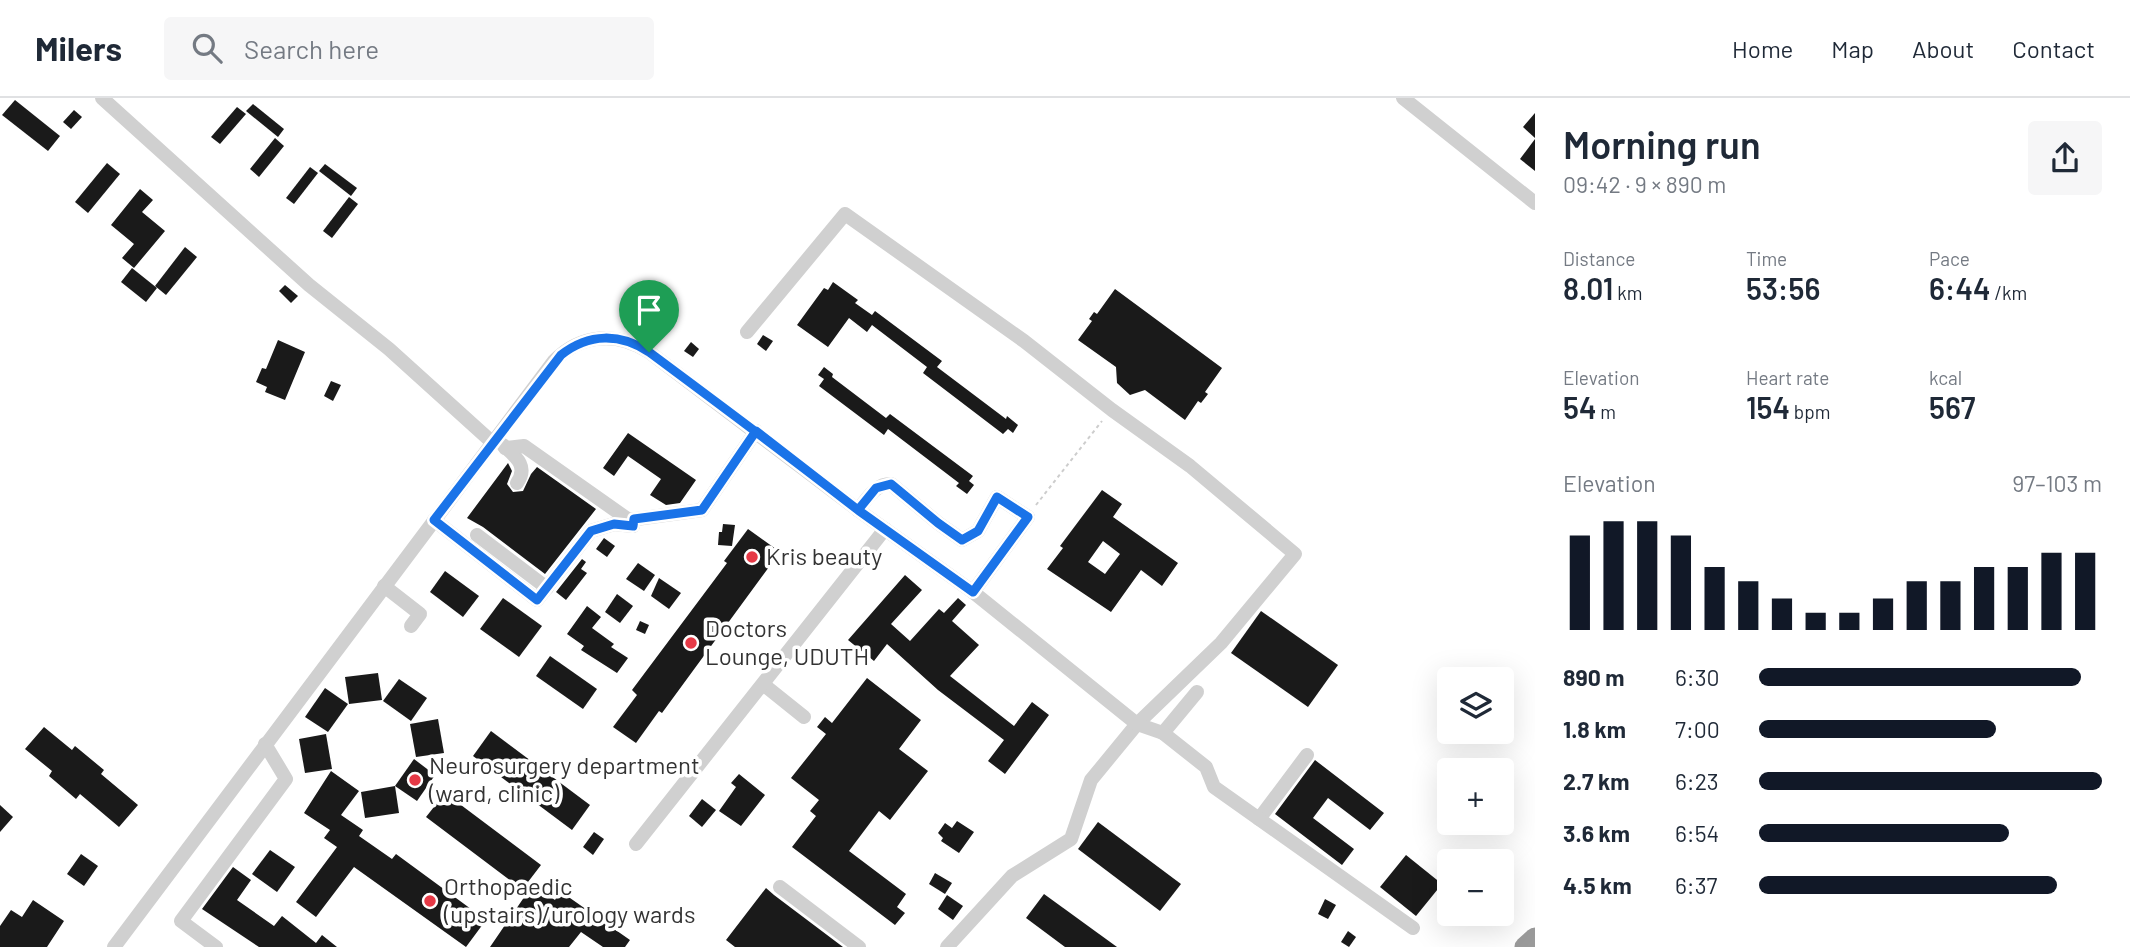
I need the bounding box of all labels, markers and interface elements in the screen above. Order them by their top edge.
search box [164,17,654,80]
text: Milers [35,28,122,68]
icon: search [188,29,226,67]
text: Search here [244,33,379,64]
text: Home [1732,34,1793,63]
text: Map [1831,34,1874,63]
text: About [1912,34,1974,63]
text: Contact [2012,34,2095,63]
text: Morning run [1563,121,1761,167]
button: share [2028,121,2102,195]
text: 09:42 · 9 × 890 m [1563,170,1726,198]
text: Distance [1563,247,1635,270]
text: Time [1746,247,1787,270]
text: Pace [1929,247,1970,270]
text: 8.01 [1563,270,1613,306]
text: 53:56 [1746,270,1820,306]
text: 6:44 [1929,270,1991,306]
pin [619,280,679,352]
text: km [1613,281,1642,304]
text: /km [1991,281,2027,304]
icon: arrive [630,291,668,329]
text: Elevation [1563,366,1640,389]
text: Heart rate [1746,366,1829,389]
text: kcal [1929,366,1962,389]
text: 54 [1563,389,1596,425]
text: 154 [1746,389,1790,425]
text: 567 [1929,389,1975,425]
text: m [1596,400,1616,423]
text: bpm [1790,400,1830,423]
text: Elevation [1563,469,1656,497]
text: 97–103 m [2012,469,2102,497]
place label: Kris beauty [766,541,882,570]
marker: Kris beauty [744,549,760,565]
place label: Doctors Lounge, UDUTH [705,613,869,670]
marker: Doctors Lounge, UDUTH [683,635,699,651]
text: 890 m [1563,663,1625,691]
text: 6:30 [1675,663,1719,691]
map controls [1437,667,1514,926]
button: layers [1437,667,1514,744]
text: 1.8 km [1563,715,1626,743]
text: 7:00 [1675,715,1720,743]
place label: Neurosurgery department (ward, clinic) [428,750,700,807]
button: + [1437,758,1514,835]
text: 2.7 km [1563,767,1630,795]
text: 6:23 [1675,767,1719,795]
marker: Neurosurgery department (ward, clinic) [407,772,423,788]
text: 3.6 km [1563,819,1630,847]
text: 6:54 [1675,819,1719,847]
button: − [1437,849,1514,926]
place label: Orthopaedic (upstairs)/urology wards [443,871,696,928]
text: 4.5 km [1563,871,1632,899]
text: 6:37 [1675,871,1717,899]
marker: Orthopaedic (upstairs)/urology wards [422,893,438,909]

